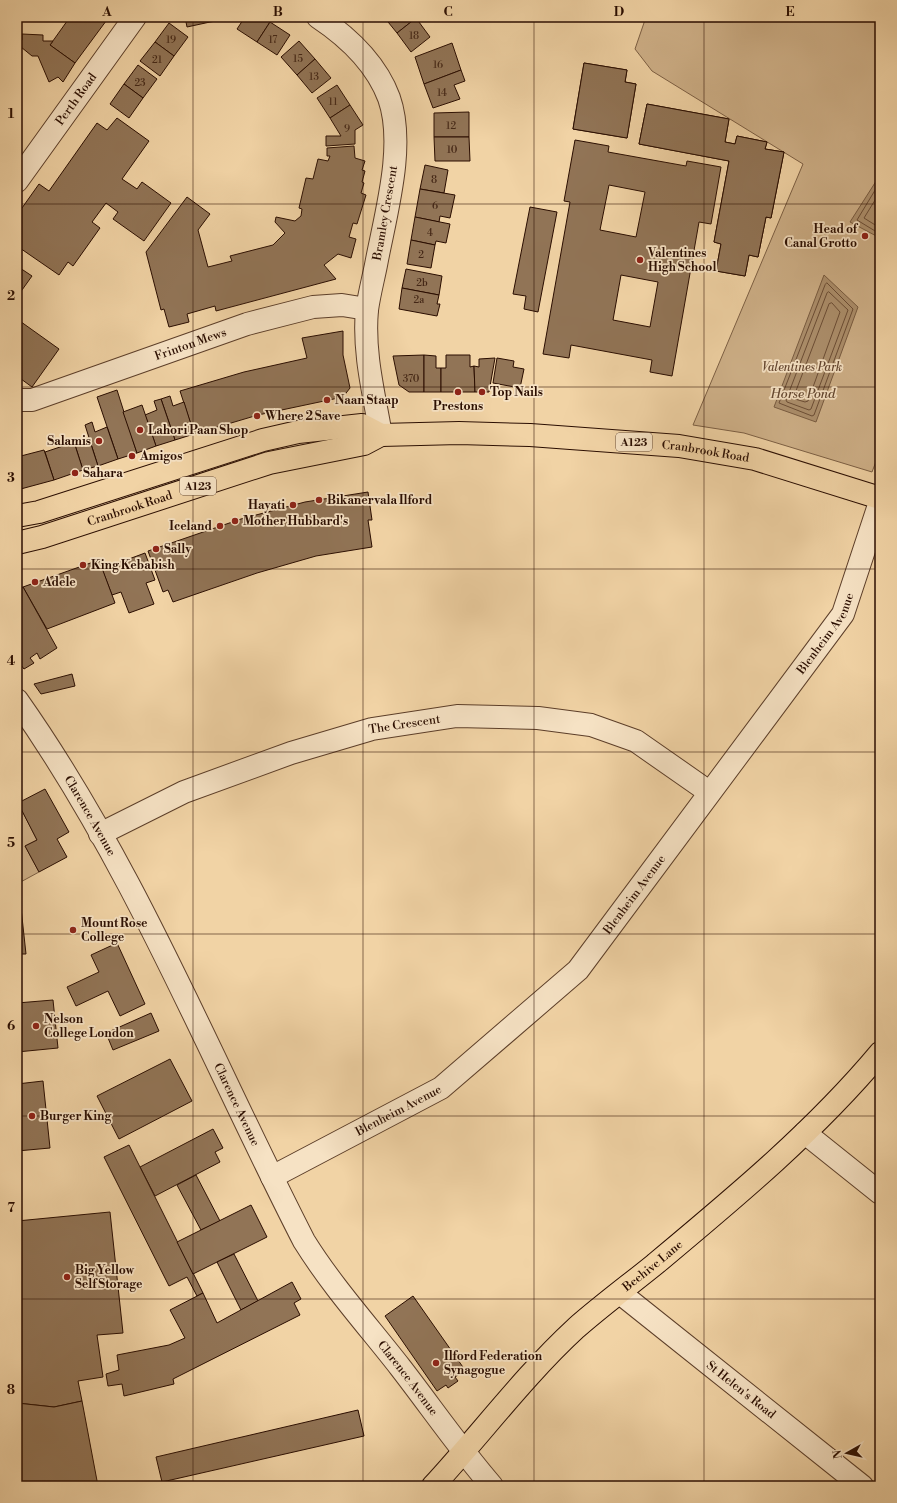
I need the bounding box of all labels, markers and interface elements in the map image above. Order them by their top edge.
text: A [101,4,112,20]
text: B [273,4,283,20]
text: C [443,4,453,20]
text: D [614,4,624,20]
text: E [785,4,795,20]
house number: 18 [409,30,419,42]
house number: 19 [166,34,176,46]
house number: 17 [269,34,277,46]
house number: 15 [293,53,303,65]
house number: 21 [152,54,163,66]
house number: 16 [433,59,443,71]
street label: Perth Road [53,70,100,128]
house number: 13 [309,71,319,83]
house number: 23 [134,77,146,89]
house number: 14 [437,87,447,99]
house number: 11 [329,96,338,108]
text: 1 [8,106,15,122]
house number: 12 [446,120,456,132]
house number: 9 [344,123,350,135]
house number: 10 [447,144,458,156]
street label: Bramley Crescent [370,164,401,263]
house number: 8 [431,174,437,186]
house number: 6 [432,200,438,212]
place label: Head of Canal Grotto [784,222,859,251]
house number: 4 [427,227,433,239]
marker: Head of Canal Grotto [860,231,870,241]
place label: Valentines High School [647,246,716,275]
house number: 2 [418,249,424,261]
marker: Valentines High School [635,255,645,265]
house number: 2b [416,277,428,289]
text: 2 [7,288,15,304]
house number: 2a [414,294,425,306]
street label: Frinton Mews [153,325,229,364]
park label: Valentines Park [762,360,842,375]
house number: 370 [403,373,420,385]
place label: Top Nails [490,385,543,400]
water label: Horse Pond [770,386,836,402]
marker: Prestons [453,387,463,397]
marker: Top Nails [477,387,487,397]
place label: Naan Staap [335,393,399,408]
marker: Naan Staap [322,395,332,405]
place label: Prestons [433,399,483,414]
place label: Where 2 Save [264,409,341,424]
marker: Where 2 Save [252,411,262,421]
place label: Lahori Paan Shop [148,423,249,438]
marker: Lahori Paan Shop [135,425,145,435]
road number: A123 [616,433,652,451]
place label: Salamis [47,434,91,449]
marker: Salamis [94,436,104,446]
street label: Cranbrook Road [661,438,751,466]
place label: Amigos [139,449,182,464]
marker: Amigos [127,451,137,461]
place label: Sahara [83,466,123,481]
marker: Sahara [70,468,80,478]
text: 3 [7,470,15,486]
road number: A123 [180,477,216,495]
street label: Cranbrook Road [85,488,175,530]
place label: Bikanervala Ilford [327,493,433,508]
marker: Bikanervala Ilford [314,495,324,505]
place label: Hayati [248,498,285,513]
marker: Hayati [288,500,298,510]
place label: Mother Hubbard's [243,514,348,529]
marker: Mother Hubbard's [230,516,240,526]
place label: Iceland [169,519,212,534]
marker: Iceland [215,521,225,531]
place label: Sally [164,542,192,557]
marker: Sally [151,544,161,554]
place label: King Kebabish [91,558,175,573]
marker: King Kebabish [78,560,88,570]
place label: Adele [42,575,76,590]
marker: Adele [30,577,40,587]
street label: Blenheim Avenue [793,591,857,678]
text: 4 [7,653,16,669]
street label: The Crescent [368,712,442,737]
street label: Clarence Avenue [61,773,119,859]
text: 5 [7,835,15,851]
street label: Blenheim Avenue [600,852,669,938]
place label: Mount Rose College [81,916,148,945]
marker: Mount Rose College [68,925,78,935]
place label: Nelson College London [44,1012,134,1041]
text: 6 [7,1018,15,1034]
marker: Nelson College London [31,1021,41,1031]
street label: Clarence Avenue [210,1061,263,1149]
street label: Blenheim Avenue [352,1082,444,1140]
place label: Burger King [40,1109,112,1124]
marker: Burger King [27,1111,37,1121]
text: 7 [7,1200,15,1216]
street label: Beehive Lane [619,1237,686,1296]
place label: Big Yellow Self Storage [75,1263,143,1292]
marker: Big Yellow Self Storage [62,1272,72,1282]
street label: Clarence Avenue [374,1338,441,1419]
place label: Ilford Federation Synagogue [444,1349,543,1378]
marker: Ilford Federation Synagogue [431,1358,441,1368]
street label: St Helen's Road [703,1358,779,1422]
text: 8 [7,1382,15,1398]
north arrow [827,1433,867,1473]
text: N [831,1449,846,1460]

